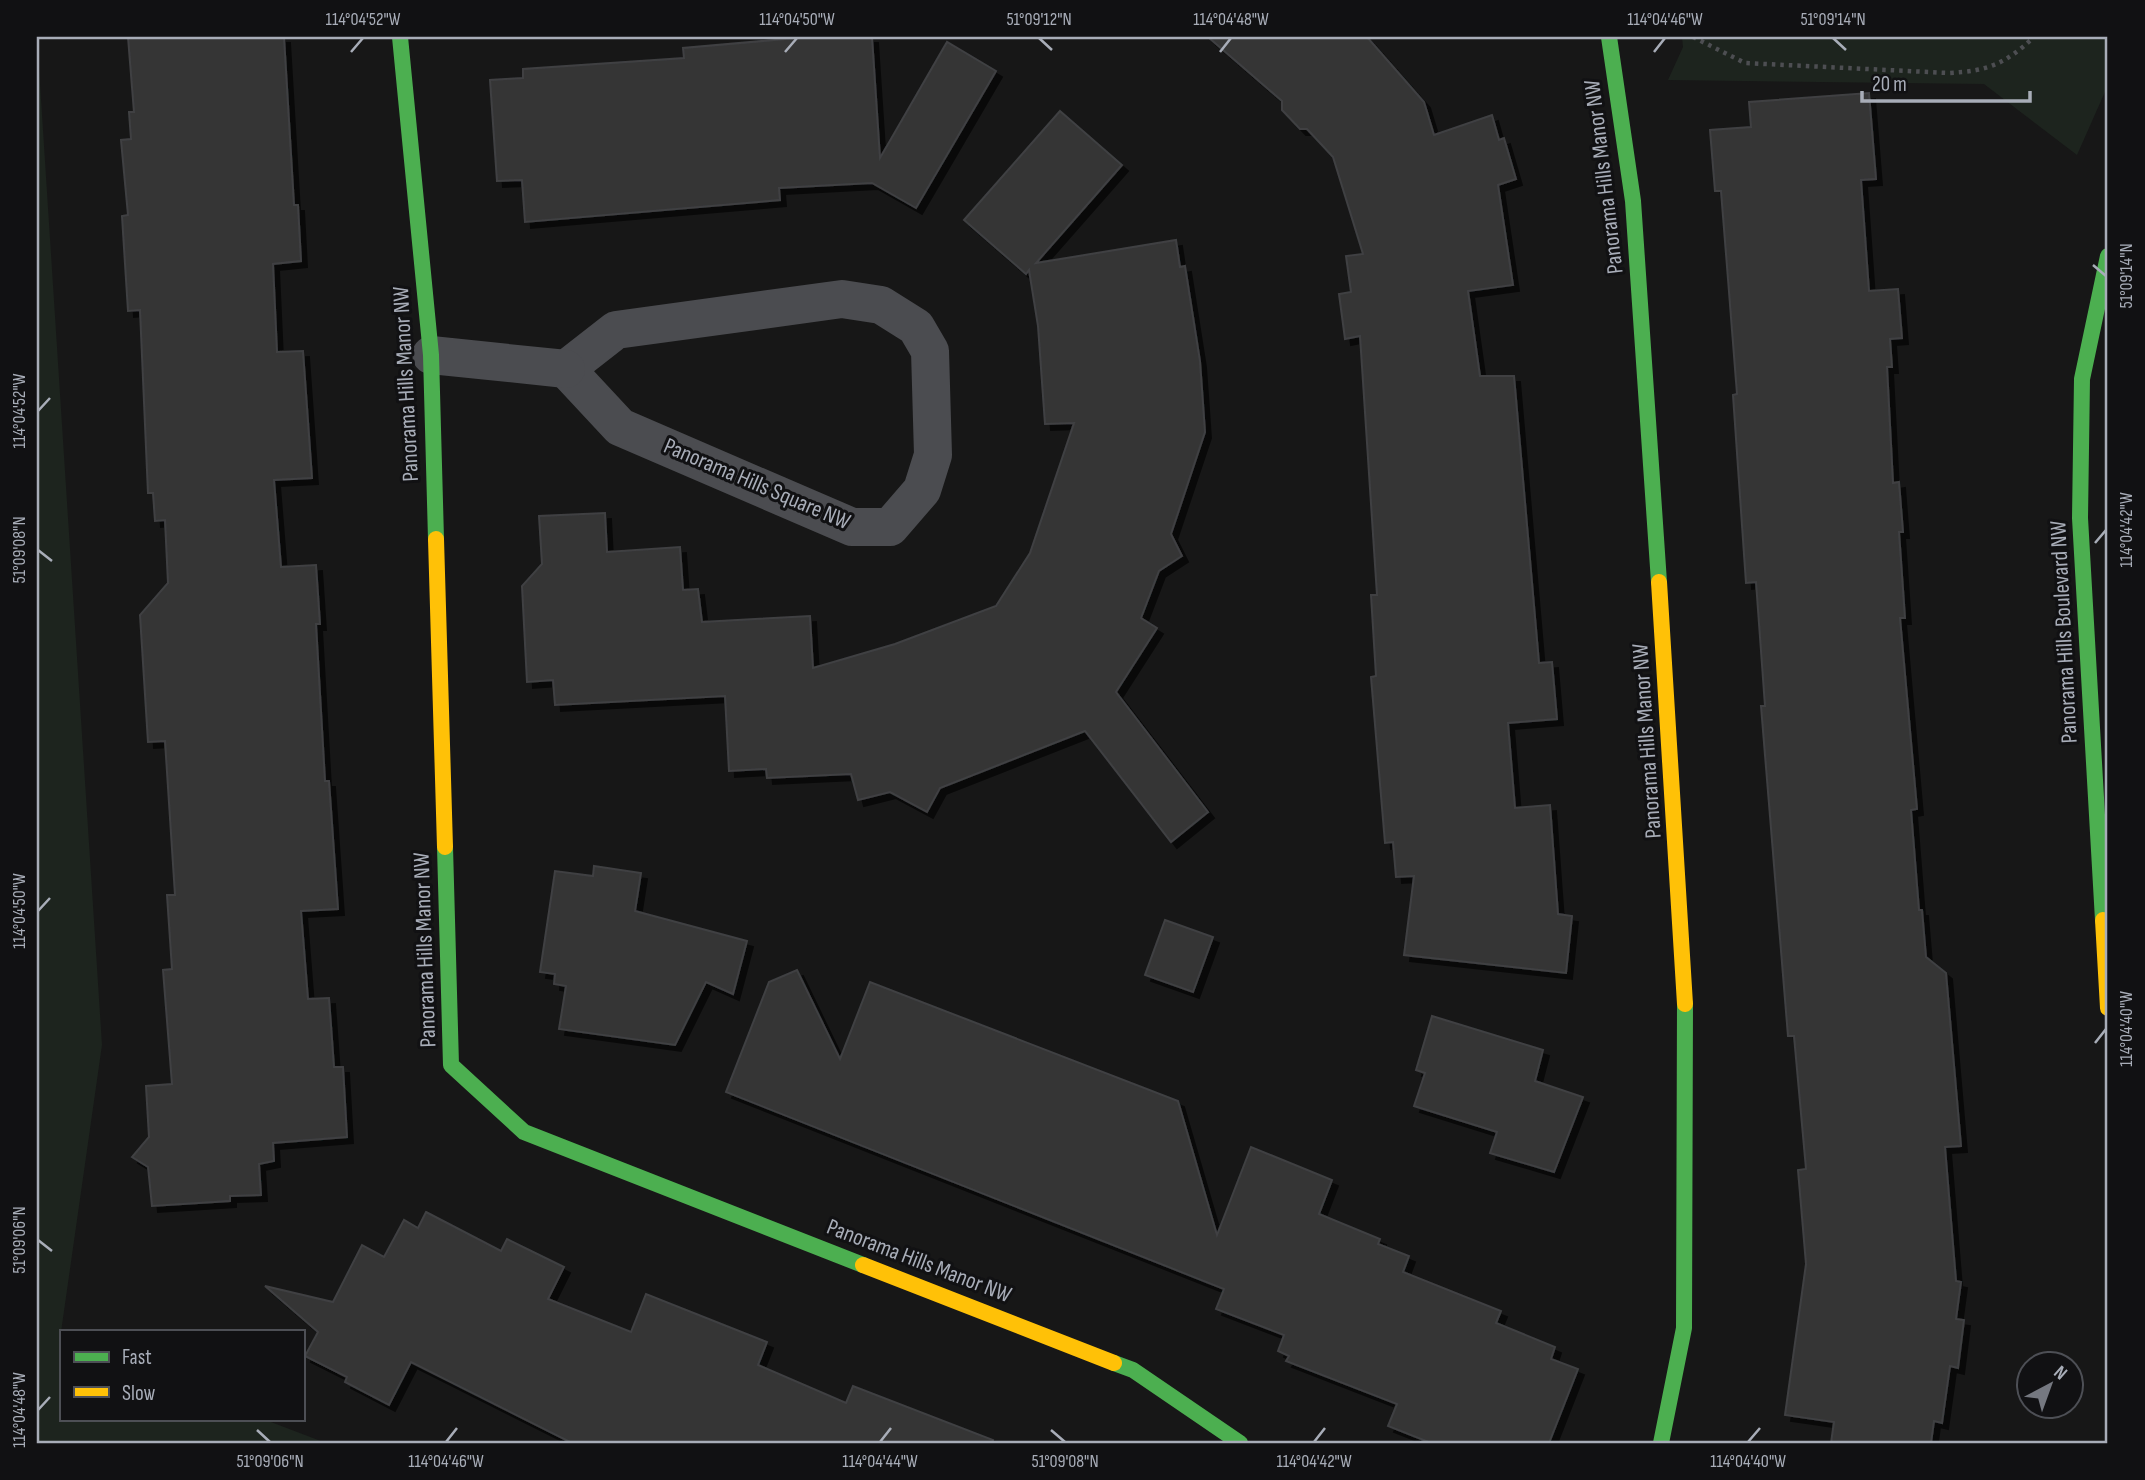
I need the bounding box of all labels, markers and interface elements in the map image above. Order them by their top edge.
text: 114°04'52"W [326,9,401,30]
text: 114°04'50"W [759,9,835,30]
text: 51°09'12"N [1006,9,1072,30]
text: 114°04'48"W [1193,9,1269,30]
text: 114°04'46"W [1627,9,1703,30]
text: 51°09'14"N [1800,9,1866,30]
scale bar [1862,60,2030,104]
text: 20 m [1872,72,1907,97]
street label: Panorama Hills Manor NW [1578,78,1630,276]
text: 51°09'14"N [2116,243,2137,309]
street label: Panorama Hills Manor NW [387,286,425,482]
text: 114°04'52"W [9,373,30,448]
street label: Panorama Hills Square NW [659,432,855,536]
text: 114°04'42"W [2116,492,2137,568]
text: 51°09'08"N [9,516,30,584]
street label: Panorama Hills Boulevard NW [2044,520,2084,744]
street label: Panorama Hills Manor NW [1626,643,1668,839]
street label: Panorama Hills Manor NW [408,852,442,1048]
text: 114°04'50"W [9,873,30,949]
text: 114°04'40"W [2116,991,2137,1067]
text: 51°09'06"N [9,1206,30,1274]
street label: Panorama Hills Manor NW [823,1213,1015,1309]
legend [60,1330,304,1420]
text: Fast [122,1345,152,1370]
north arrow [2016,1350,2086,1420]
text: N [2049,1361,2072,1385]
text: 114°04'48"W [9,1372,30,1448]
text: Slow [122,1381,156,1406]
text: 51°09'06"N [236,1451,304,1472]
text: 114°04'46"W [408,1451,484,1472]
text: 114°04'44"W [842,1451,918,1472]
text: 51°09'08"N [1031,1451,1099,1472]
text: 114°04'42"W [1276,1451,1352,1472]
text: 114°04'40"W [1710,1451,1786,1472]

